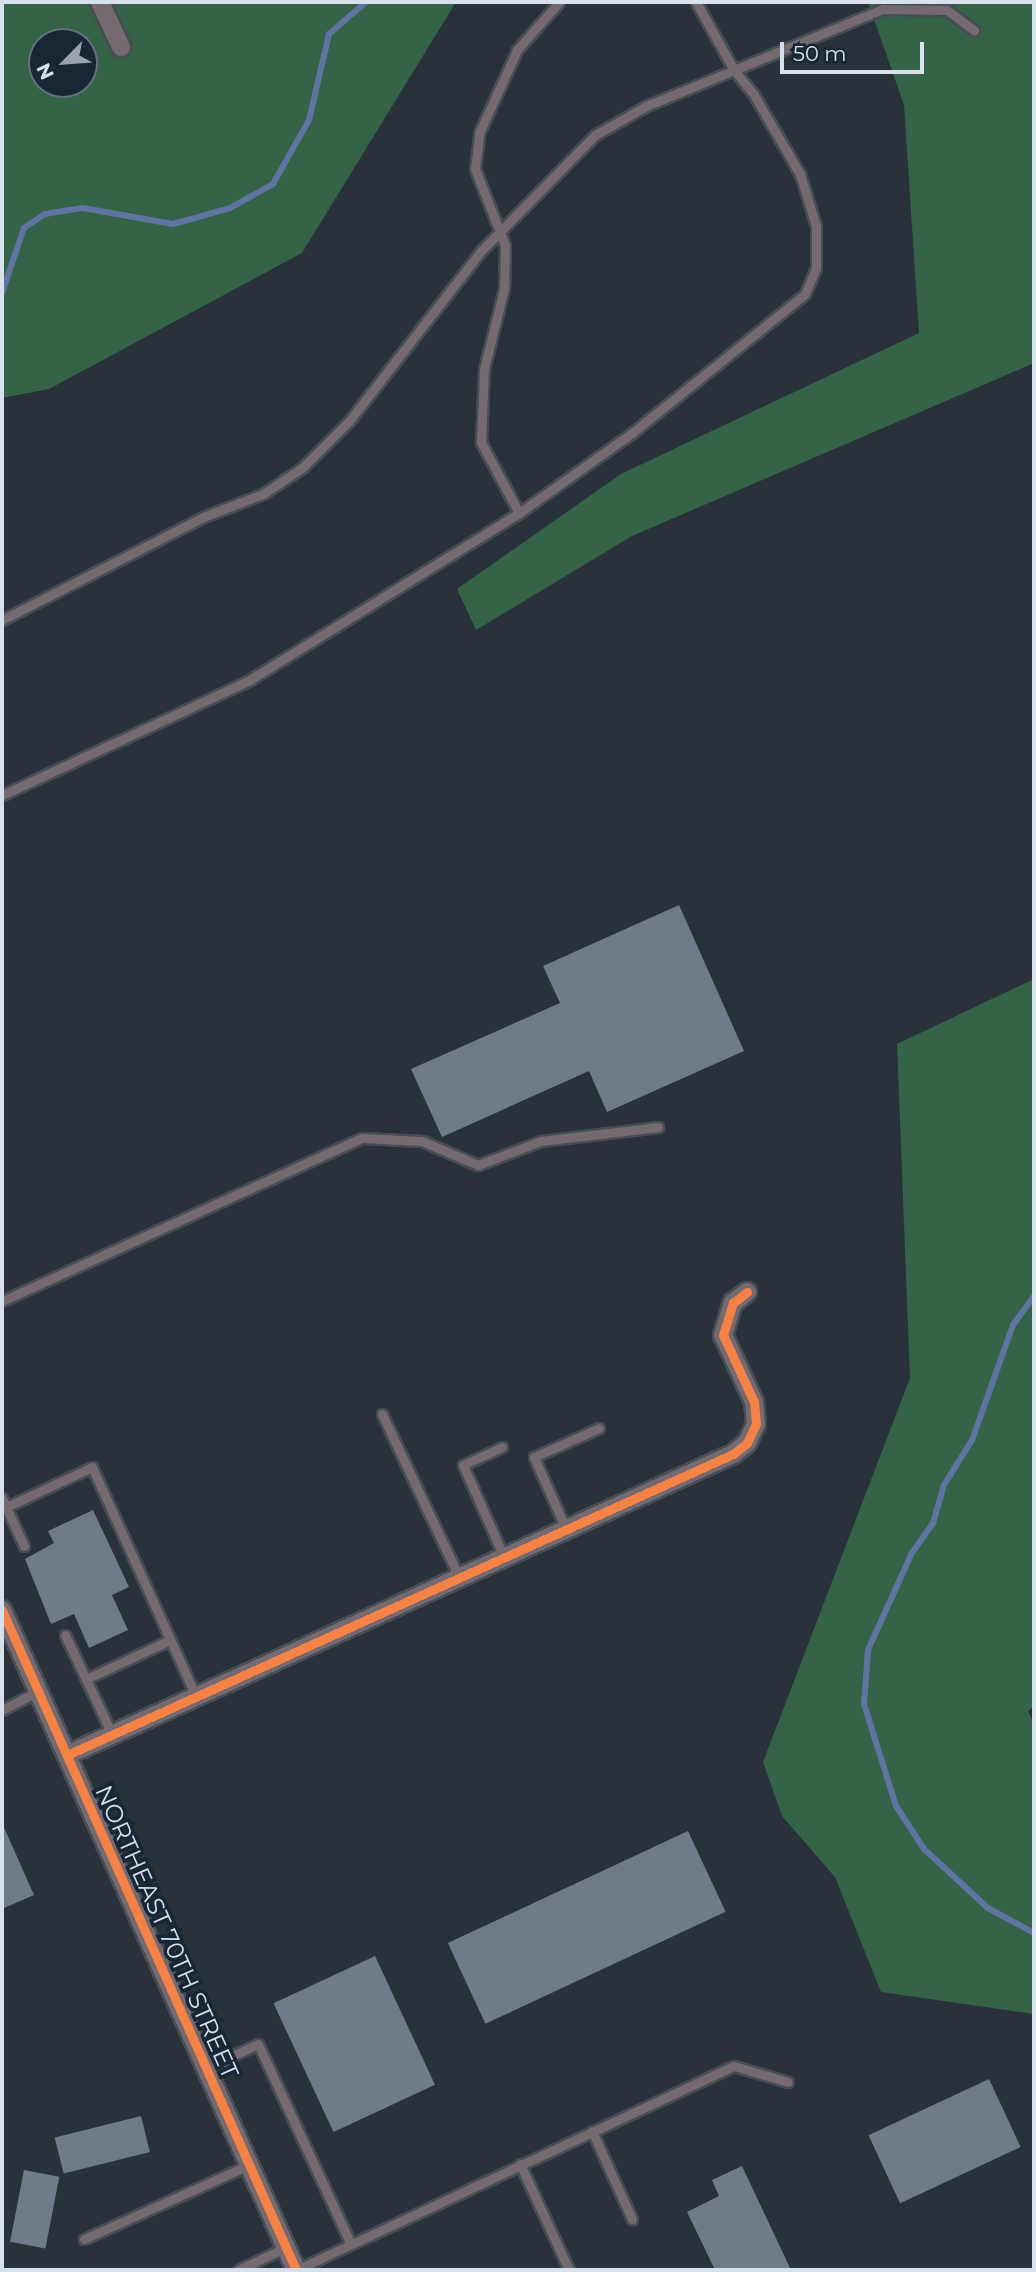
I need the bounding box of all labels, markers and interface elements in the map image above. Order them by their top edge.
north arrow [28,28,98,98]
scale bar [784,28,928,72]
text: 50 m [793,41,847,66]
text: N [32,59,59,83]
street label: NORTHEAST 70TH STREET [89,1781,245,2083]

